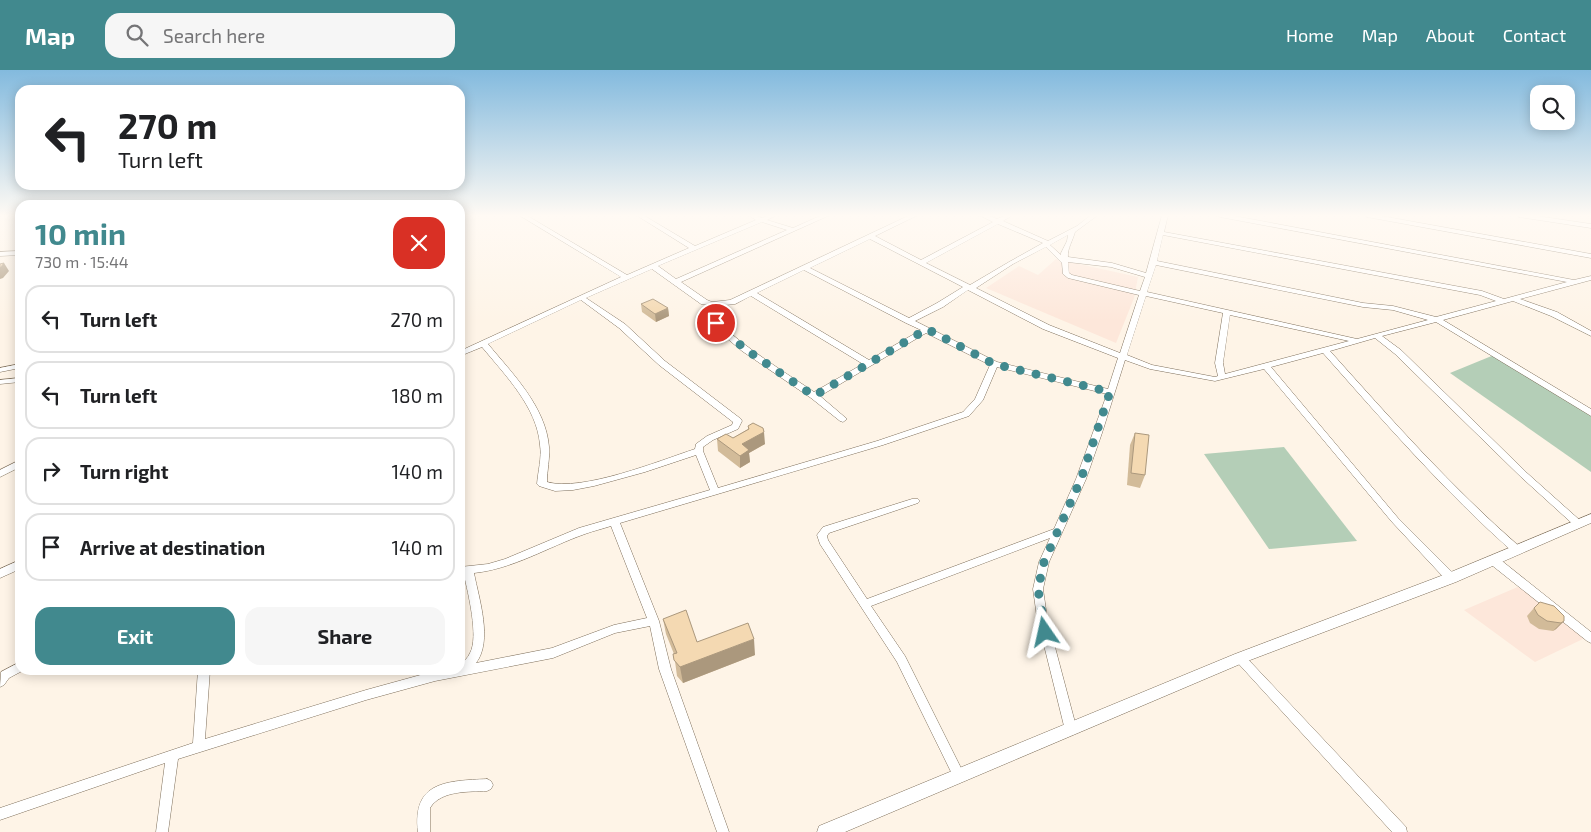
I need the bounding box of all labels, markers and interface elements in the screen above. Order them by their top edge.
search box [105,13,455,58]
text: Map [25,21,75,50]
icon: search [123,21,151,49]
text: Search here [163,24,265,47]
text: Home [1286,24,1334,46]
text: Map [1362,24,1398,46]
text: About [1426,24,1475,46]
text: Contact [1503,24,1566,46]
map controls [1530,85,1575,130]
button: search [1530,85,1575,130]
text: 270 m [118,104,217,146]
icon: left [35,105,100,170]
text: Turn left [118,146,203,172]
text: 10 min [35,215,126,251]
button: close [393,217,445,269]
text: 730 m · 15:44 [35,252,129,271]
pin [695,302,737,344]
icon: left [37,305,65,333]
text: Turn left [80,308,157,331]
text: 270 m [390,308,443,331]
icon: arrive [702,309,730,337]
icon: left [37,381,65,409]
text: Turn left [80,384,157,407]
text: 180 m [392,384,443,407]
icon: right [37,457,65,485]
text: Turn right [80,460,168,483]
text: 140 m [391,460,443,483]
icon: arrive [37,533,65,561]
text: Arrive at destination [80,536,265,559]
text: 140 m [391,536,443,559]
position arrow [1018,605,1070,657]
button: Exit [35,607,235,665]
button: Share [245,607,445,665]

